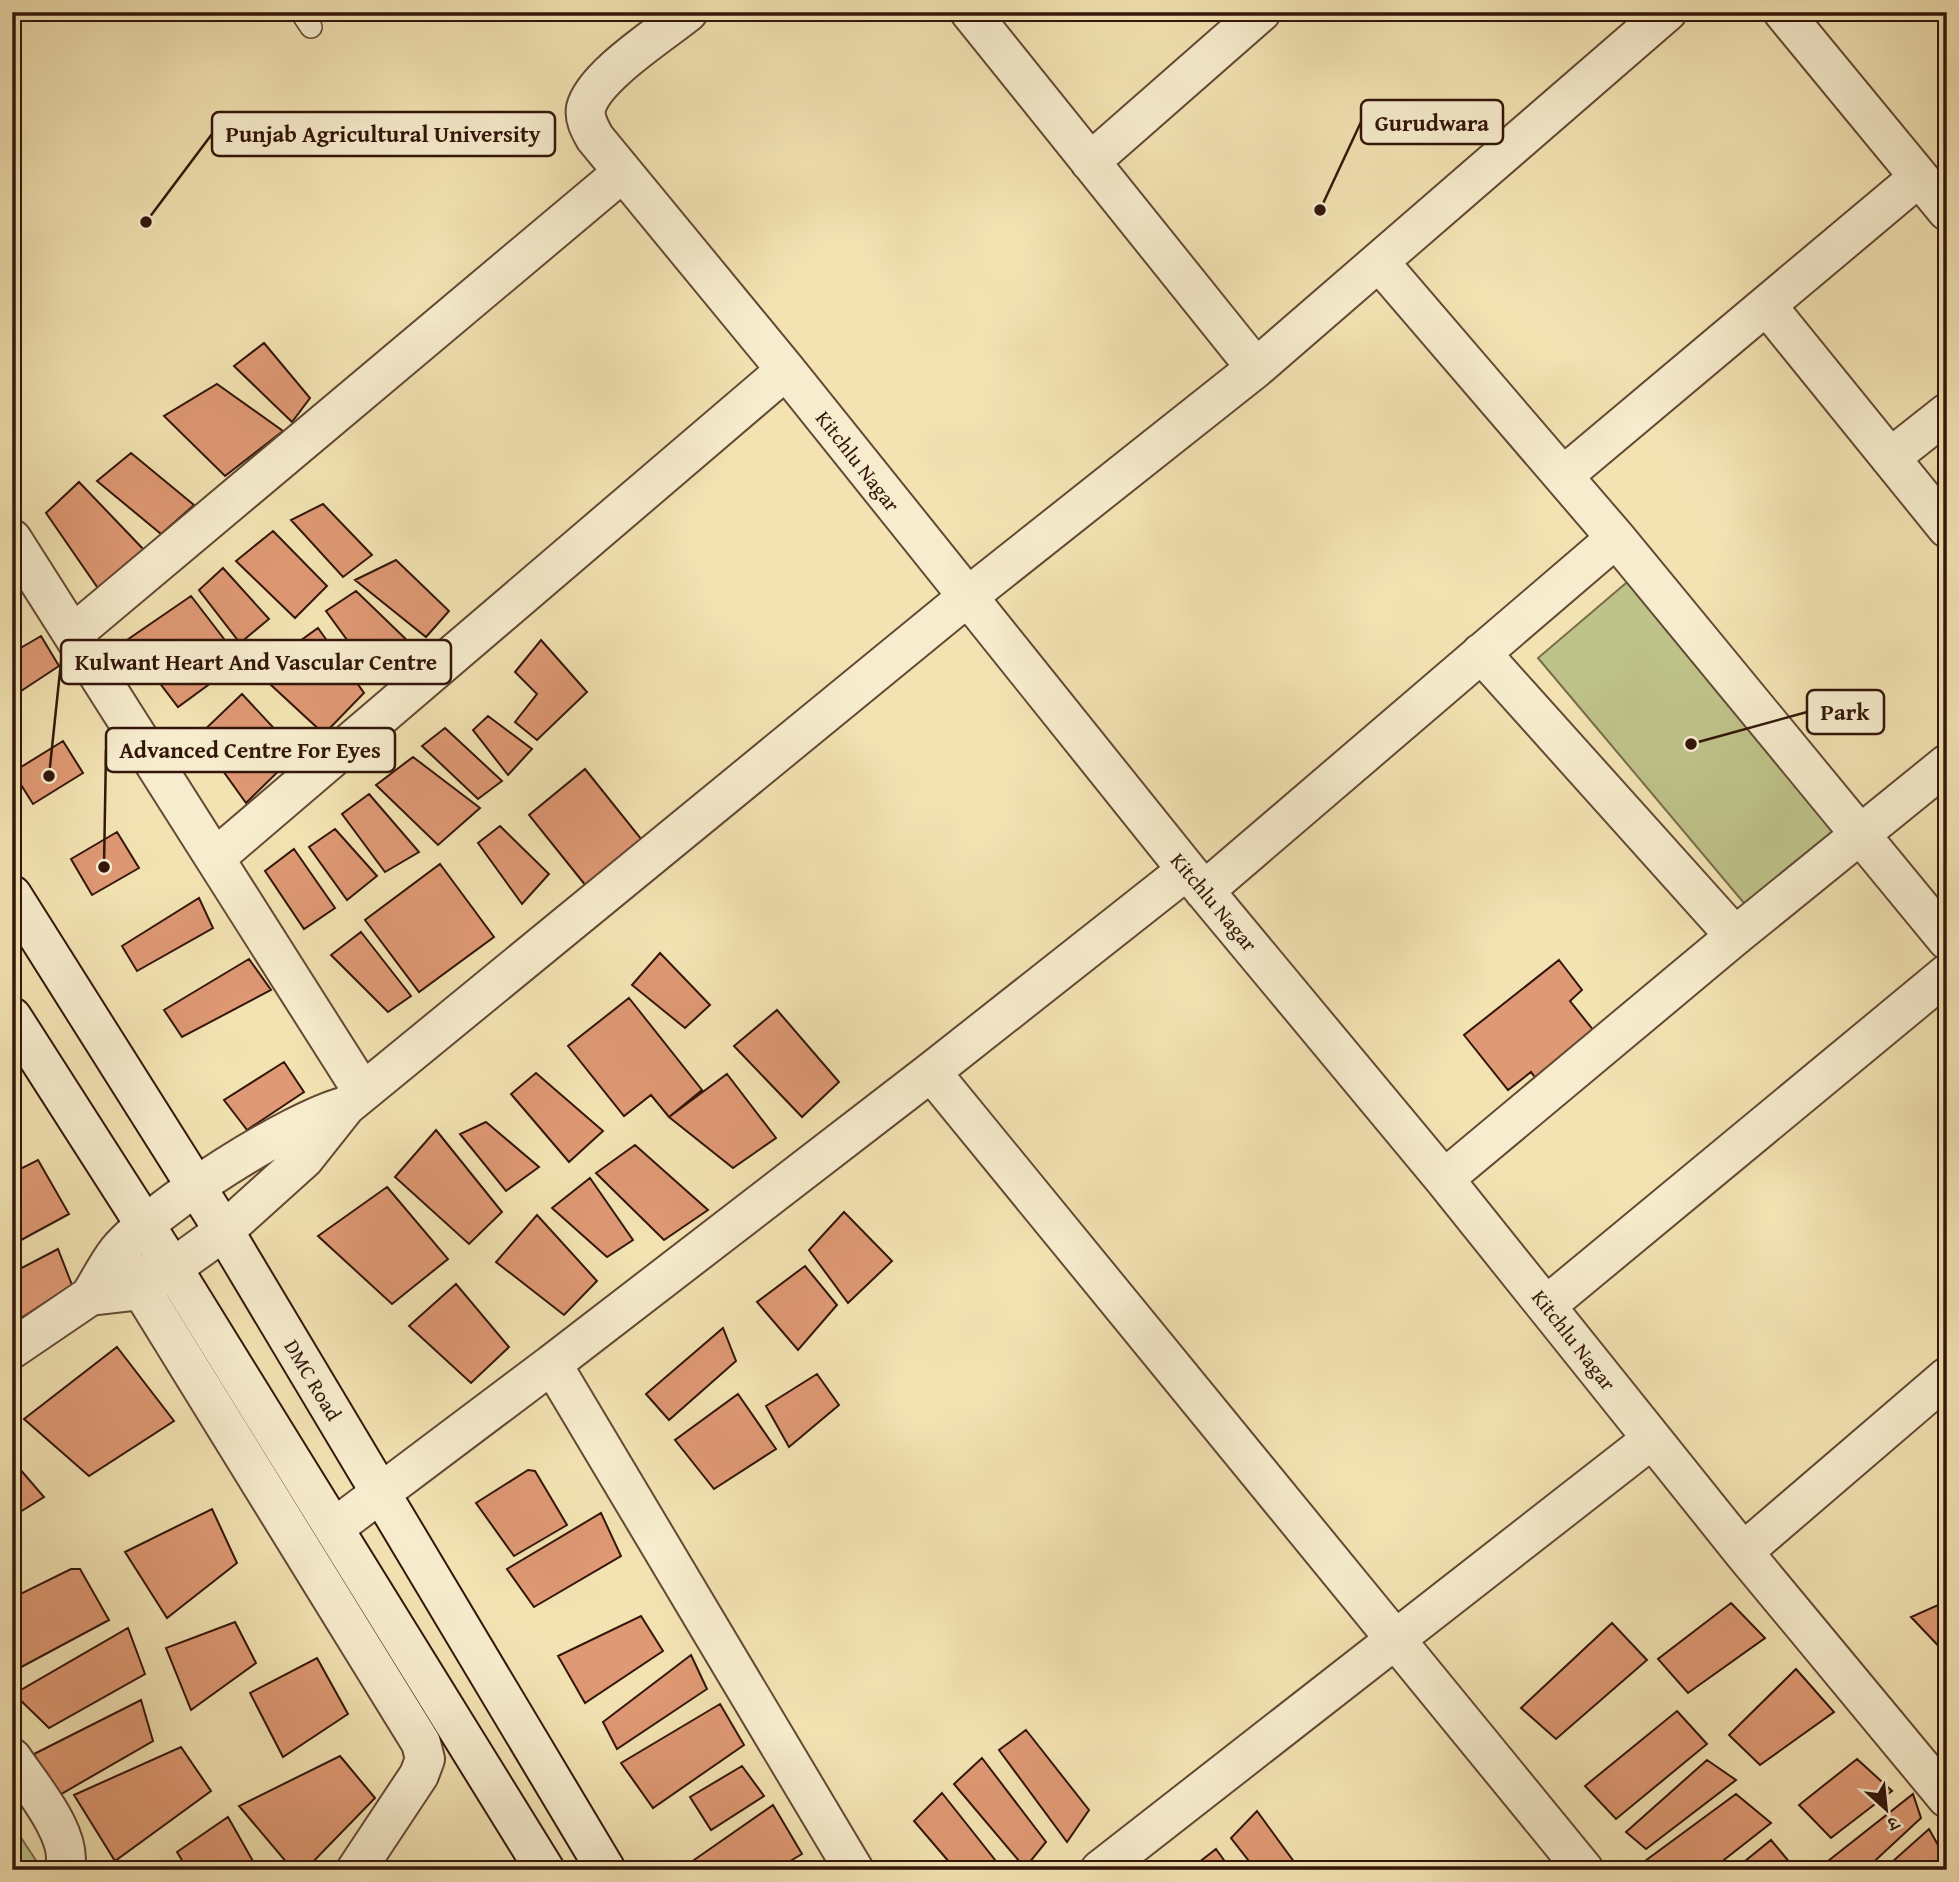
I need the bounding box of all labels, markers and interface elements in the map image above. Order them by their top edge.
callout: Gurudwara [1361,100,1503,144]
text: Gurudwara [1375,106,1489,139]
callout: Punjab Agricultural University [212,112,555,156]
text: Punjab Agricultural University [226,117,541,150]
street label: Kitchlu Nagar [809,404,908,519]
callout: Kulwant Heart And Vascular Centre [61,640,451,684]
text: Kulwant Heart And Vascular Centre [75,645,437,678]
callout: Park [1807,690,1884,734]
text: Park [1821,695,1870,728]
callout: Advanced Centre For Eyes [106,728,395,772]
text: Advanced Centre For Eyes [119,733,381,766]
street label: Kitchlu Nagar [1163,846,1265,959]
street label: Kitchlu Nagar [1525,1283,1624,1398]
street label: DMC Road [277,1333,350,1427]
north arrow [1850,1773,1920,1843]
text: उ [1882,1809,1906,1839]

